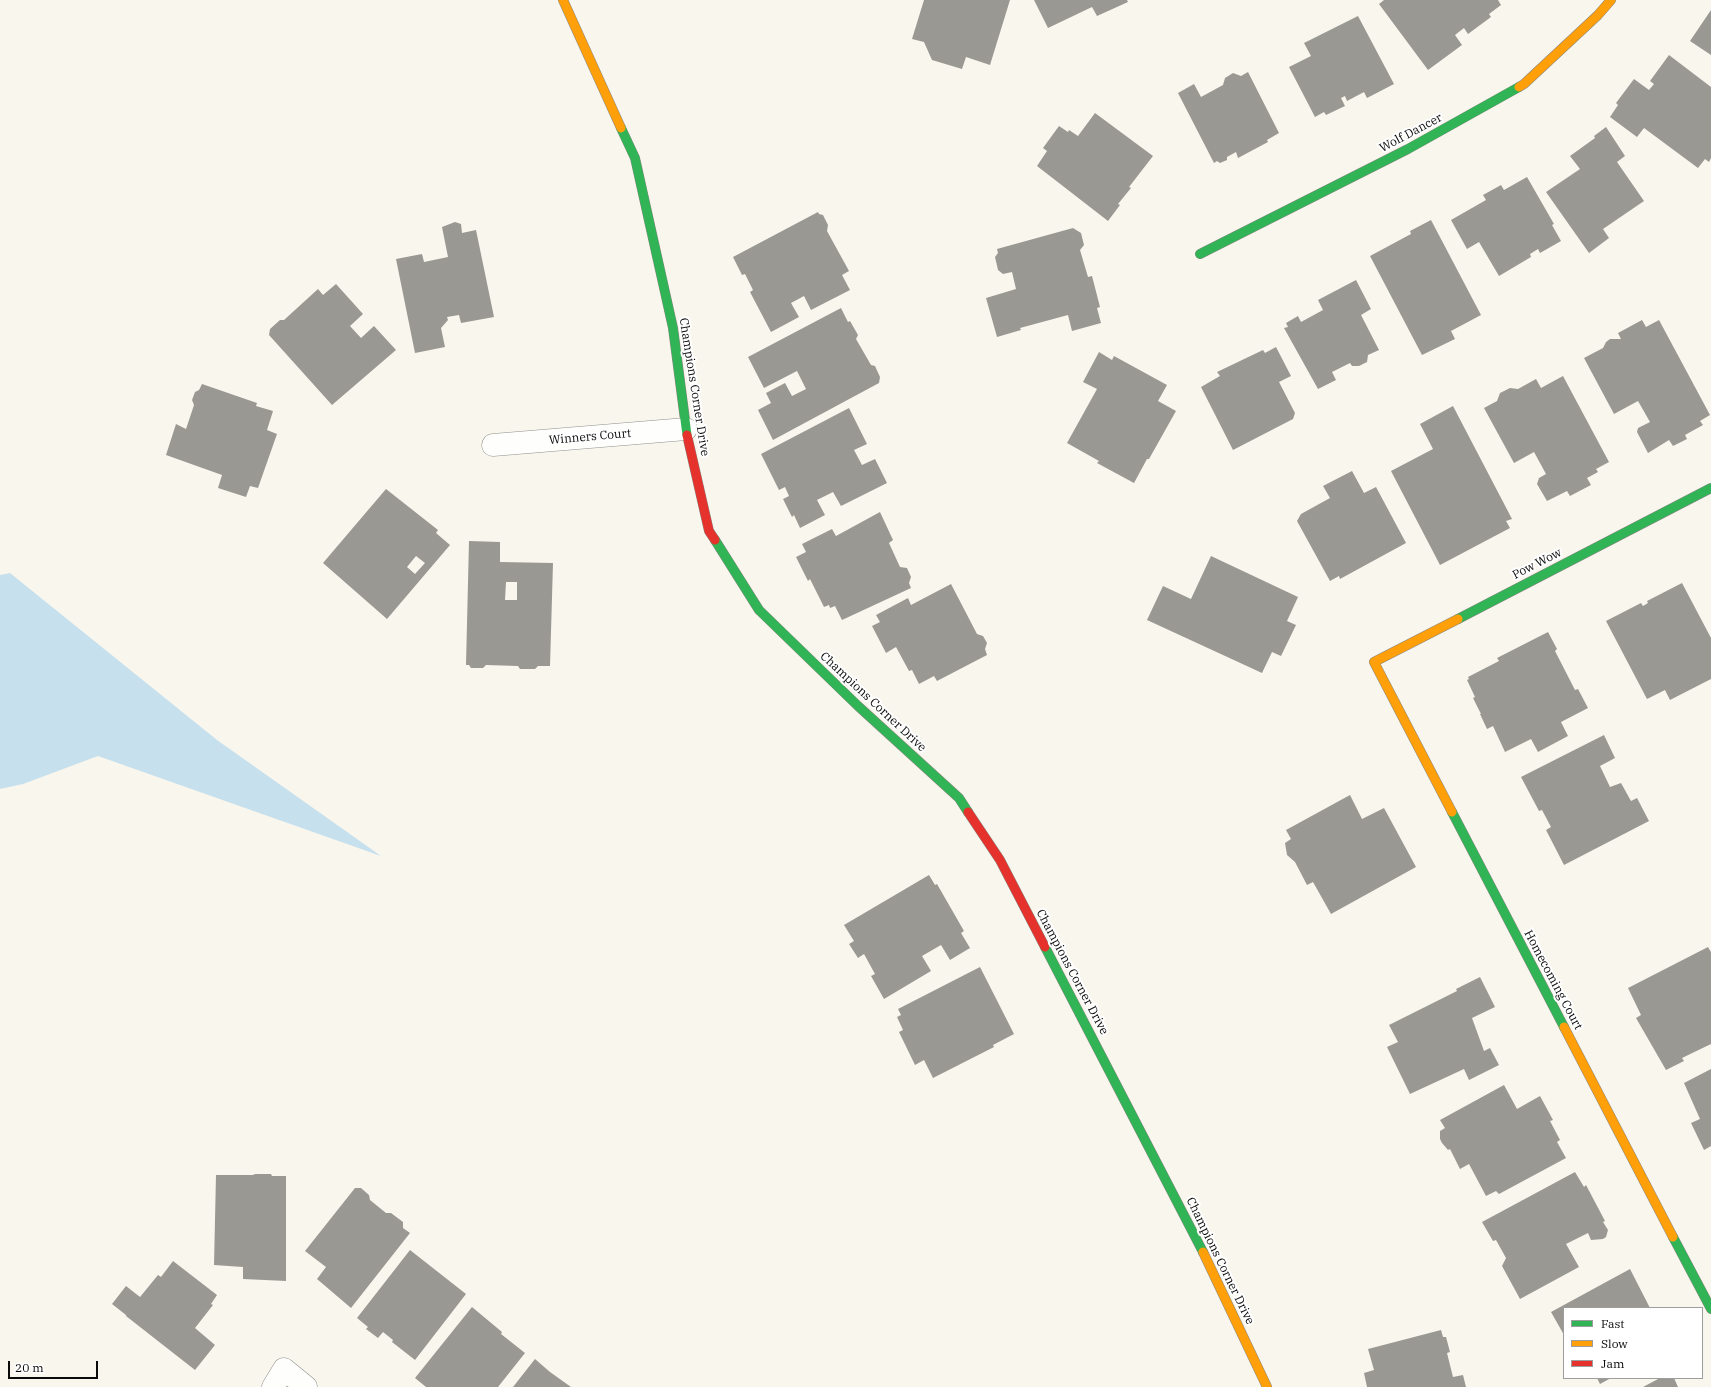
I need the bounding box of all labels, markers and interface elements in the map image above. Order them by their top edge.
street label: Wolf Dancer [1377,110,1445,156]
street label: Champions Corner Drive [676,317,712,457]
street label: Winners Court [548,426,632,448]
street label: Pow Wow [1510,546,1564,582]
street label: Champions Corner Drive [817,649,929,755]
street label: Champions Corner Drive [1033,907,1111,1037]
street label: Homecoming Court [1521,928,1585,1032]
street label: Champions Corner Drive [1183,1195,1257,1327]
legend [1563,1307,1703,1379]
text: Fast [1601,1316,1625,1331]
text: Slow [1601,1336,1628,1351]
scale bar [10,1353,100,1379]
text: Jam [1601,1356,1624,1371]
text: 20 m [15,1360,44,1375]

